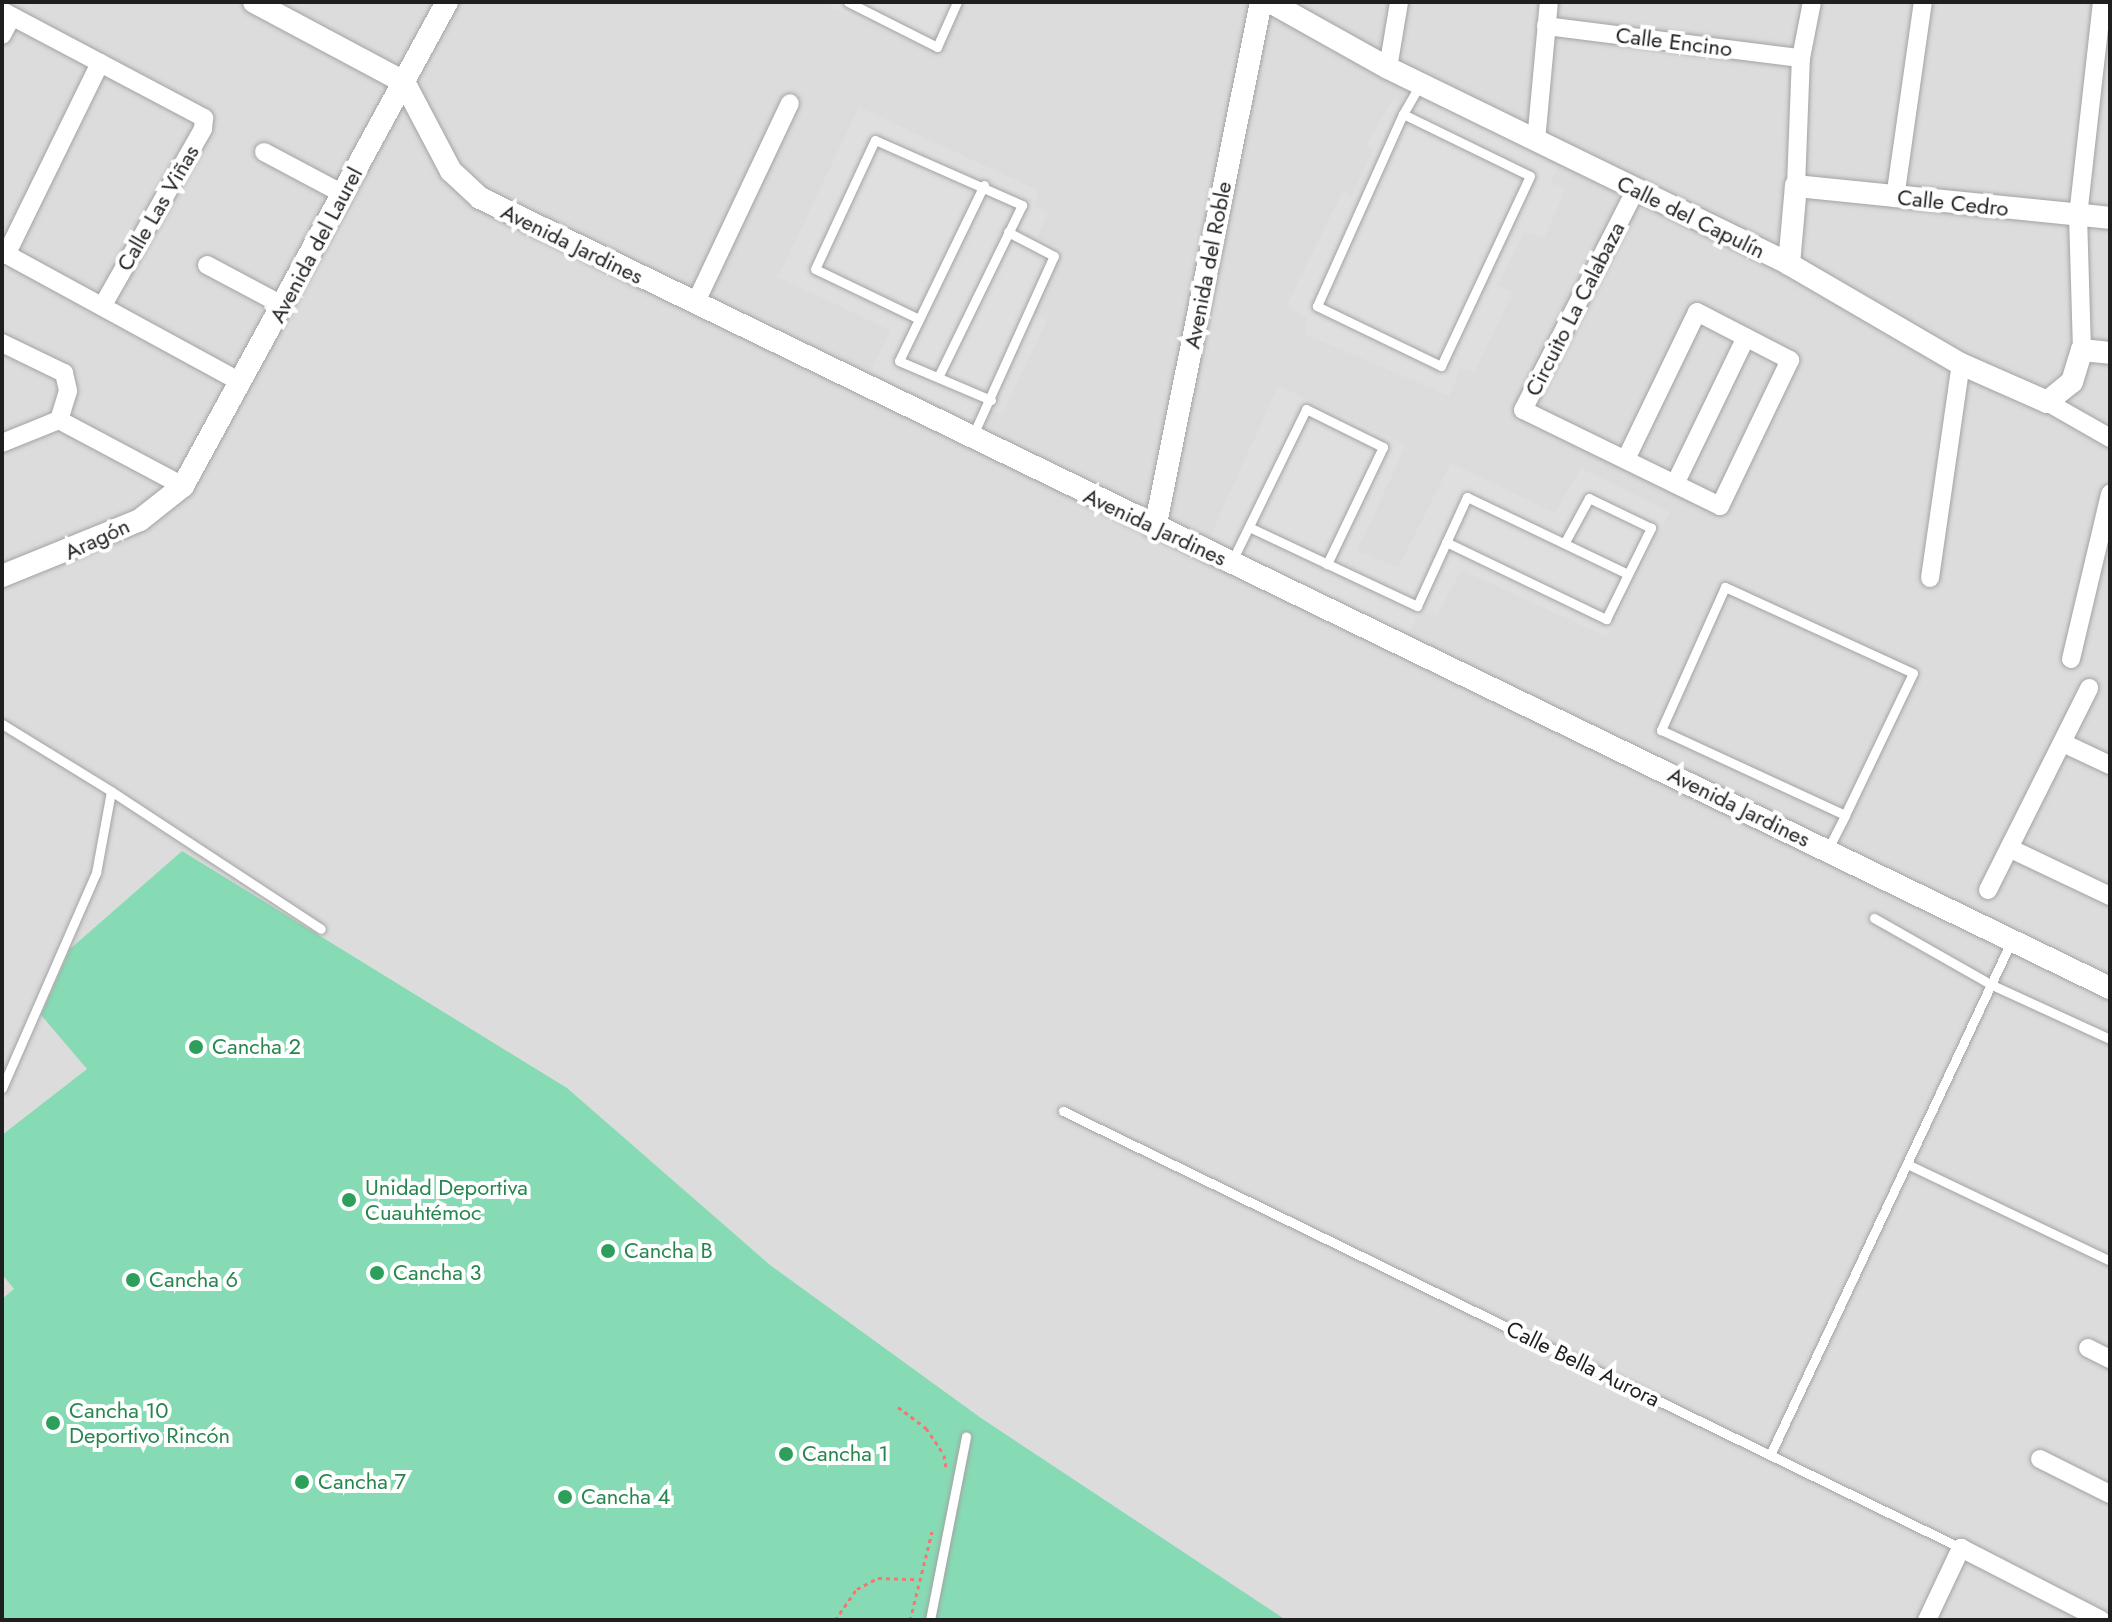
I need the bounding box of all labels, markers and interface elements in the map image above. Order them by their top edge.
street label: Calle Encino [1614,22,1734,62]
street label: Calle Las Viñas [111,140,205,276]
street label: Avenida del Laurel [264,163,368,327]
street label: Calle del Capulín [1613,170,1769,264]
street label: Avenida del Roble [1179,179,1237,351]
street label: Calle Cedro [1896,184,2010,222]
street label: Avenida Jardines [497,198,647,290]
street label: Circuito La Calabaza [1520,218,1630,400]
street label: Avenida Jardines [1079,482,1231,572]
street label: Aragón [60,513,134,565]
street label: Avenida Jardines [1664,761,1814,853]
place label: Cancha 2 [212,1034,301,1060]
marker: Cancha 2 [187,1038,205,1056]
place label: Unidad Deportiva Cuauhtémoc [365,1174,528,1226]
marker: Unidad Deportiva Cuauhtémoc [340,1191,358,1209]
place label: Cancha B [624,1238,713,1264]
marker: Cancha B [599,1242,617,1260]
place label: Cancha 3 [393,1260,481,1286]
marker: Cancha 3 [368,1264,386,1282]
place label: Cancha 6 [149,1267,238,1293]
marker: Cancha 6 [124,1271,142,1289]
street label: Calle Bella Aurora [1502,1315,1664,1413]
place label: Cancha 10 Deportivo Rincón [69,1397,230,1448]
marker: Cancha 10 Deportivo Rincón [44,1414,62,1432]
place label: Cancha 1 [802,1441,888,1467]
marker: Cancha 1 [777,1445,795,1463]
place label: Cancha 7 [318,1469,406,1495]
marker: Cancha 7 [293,1473,311,1491]
place label: Cancha 4 [581,1484,670,1510]
marker: Cancha 4 [556,1488,574,1506]

